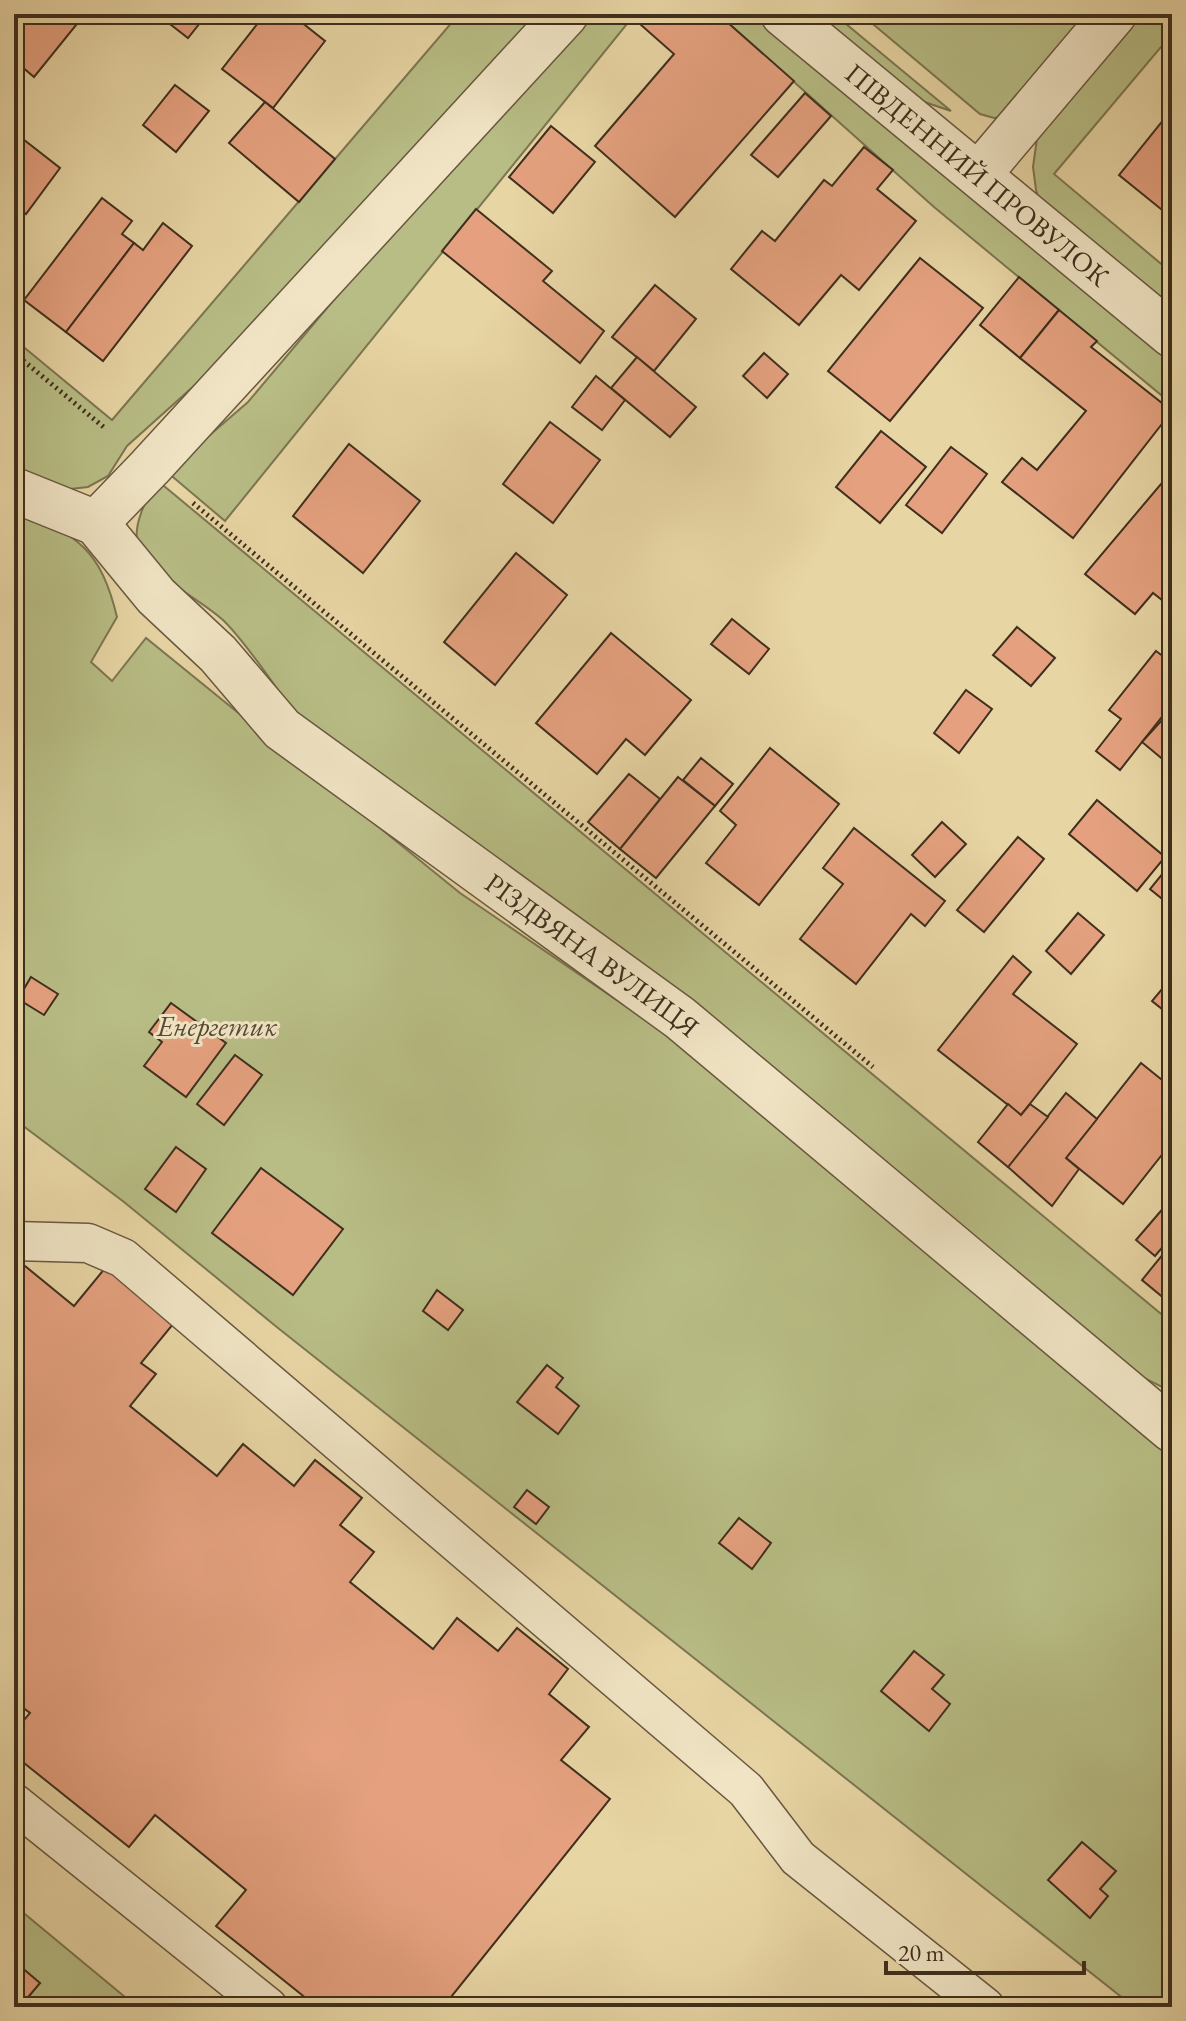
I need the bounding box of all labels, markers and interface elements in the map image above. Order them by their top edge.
street label: ПІВДЕННИЙ ПРОВУЛОК [838,55,1117,294]
street label: РІЗДВЯНА ВУЛИЦЯ [478,865,707,1045]
park label: Енергетик [156,1008,278,1044]
scale bar [886,1925,1084,1975]
text: 20 m [898,1937,945,1968]

